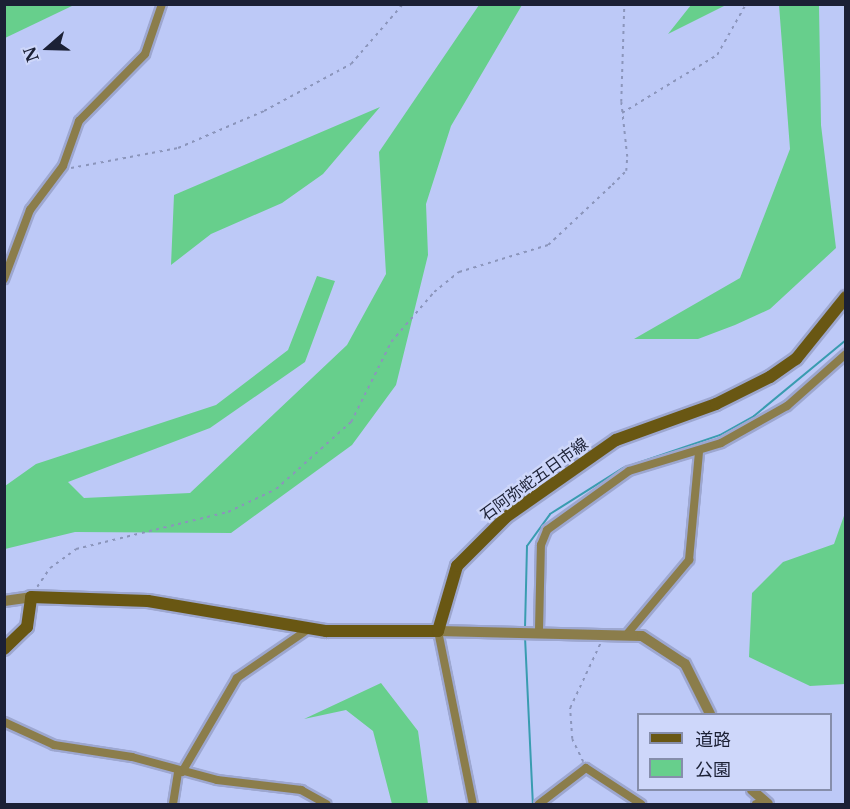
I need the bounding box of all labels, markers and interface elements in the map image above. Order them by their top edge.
north arrow [18,18,78,78]
text: N [19,44,43,65]
street label: 石阿弥蛇五日市線 [477,434,591,524]
legend [637,713,832,791]
text: 道路 [695,729,731,751]
text: 公園 [695,759,731,781]

